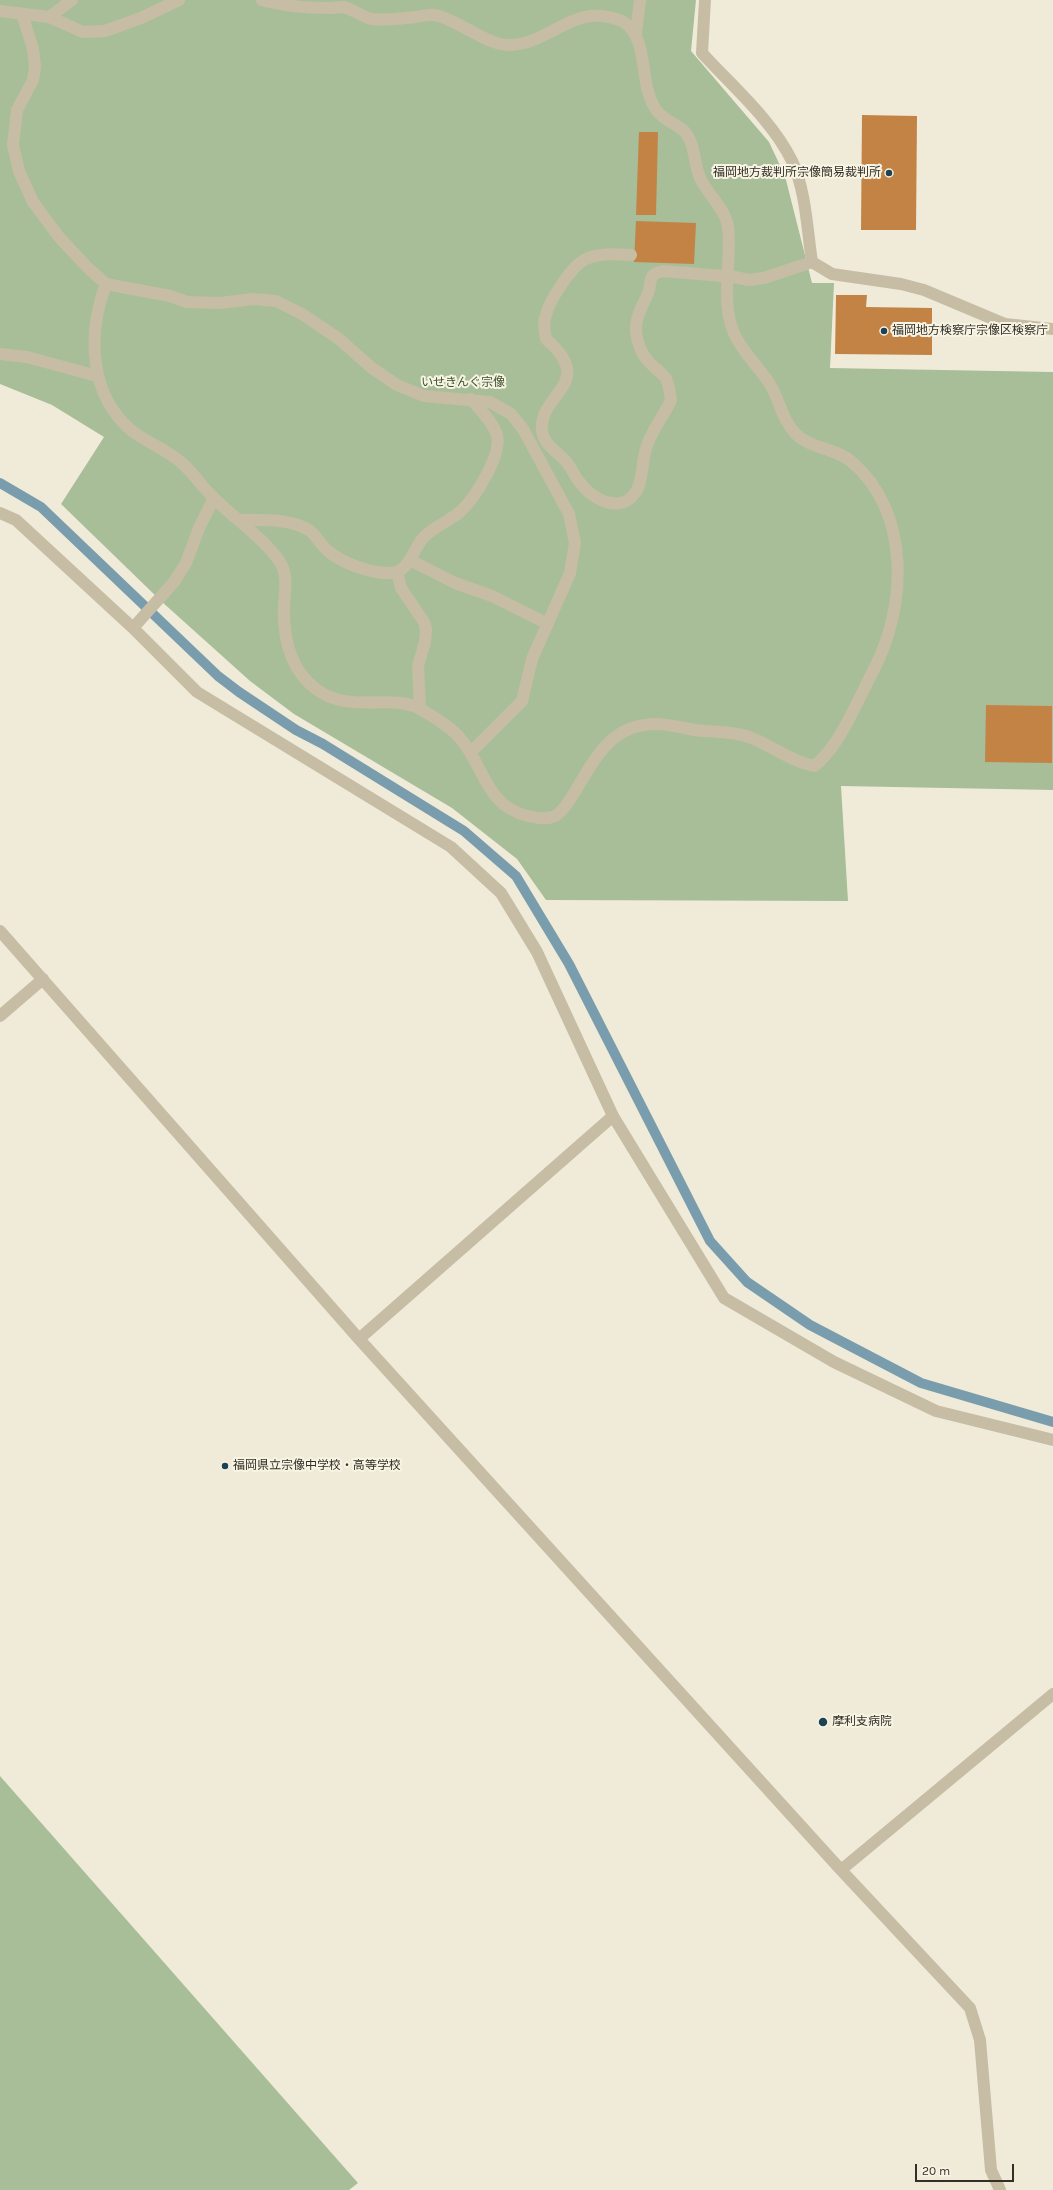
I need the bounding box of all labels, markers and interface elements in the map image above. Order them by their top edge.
place label: 福岡地方裁判所宗像簡易裁判所 [713,166,881,180]
marker: 福岡地方裁判所宗像簡易裁判所 [884,168,894,178]
place label: 福岡地方検察庁宗像区検察庁 [892,324,1048,338]
marker: 福岡地方検察庁宗像区検察庁 [879,326,889,336]
park label: いせきんぐ宗像 [421,376,505,390]
place label: 福岡県立宗像中学校・高等学校 [233,1459,401,1473]
marker: 福岡県立宗像中学校・高等学校 [220,1461,230,1471]
place label: 摩利支病院 [832,1715,892,1729]
marker: 摩利支病院 [817,1716,829,1728]
scale bar [917,2156,1016,2182]
text: 20 m [922,2164,950,2178]

